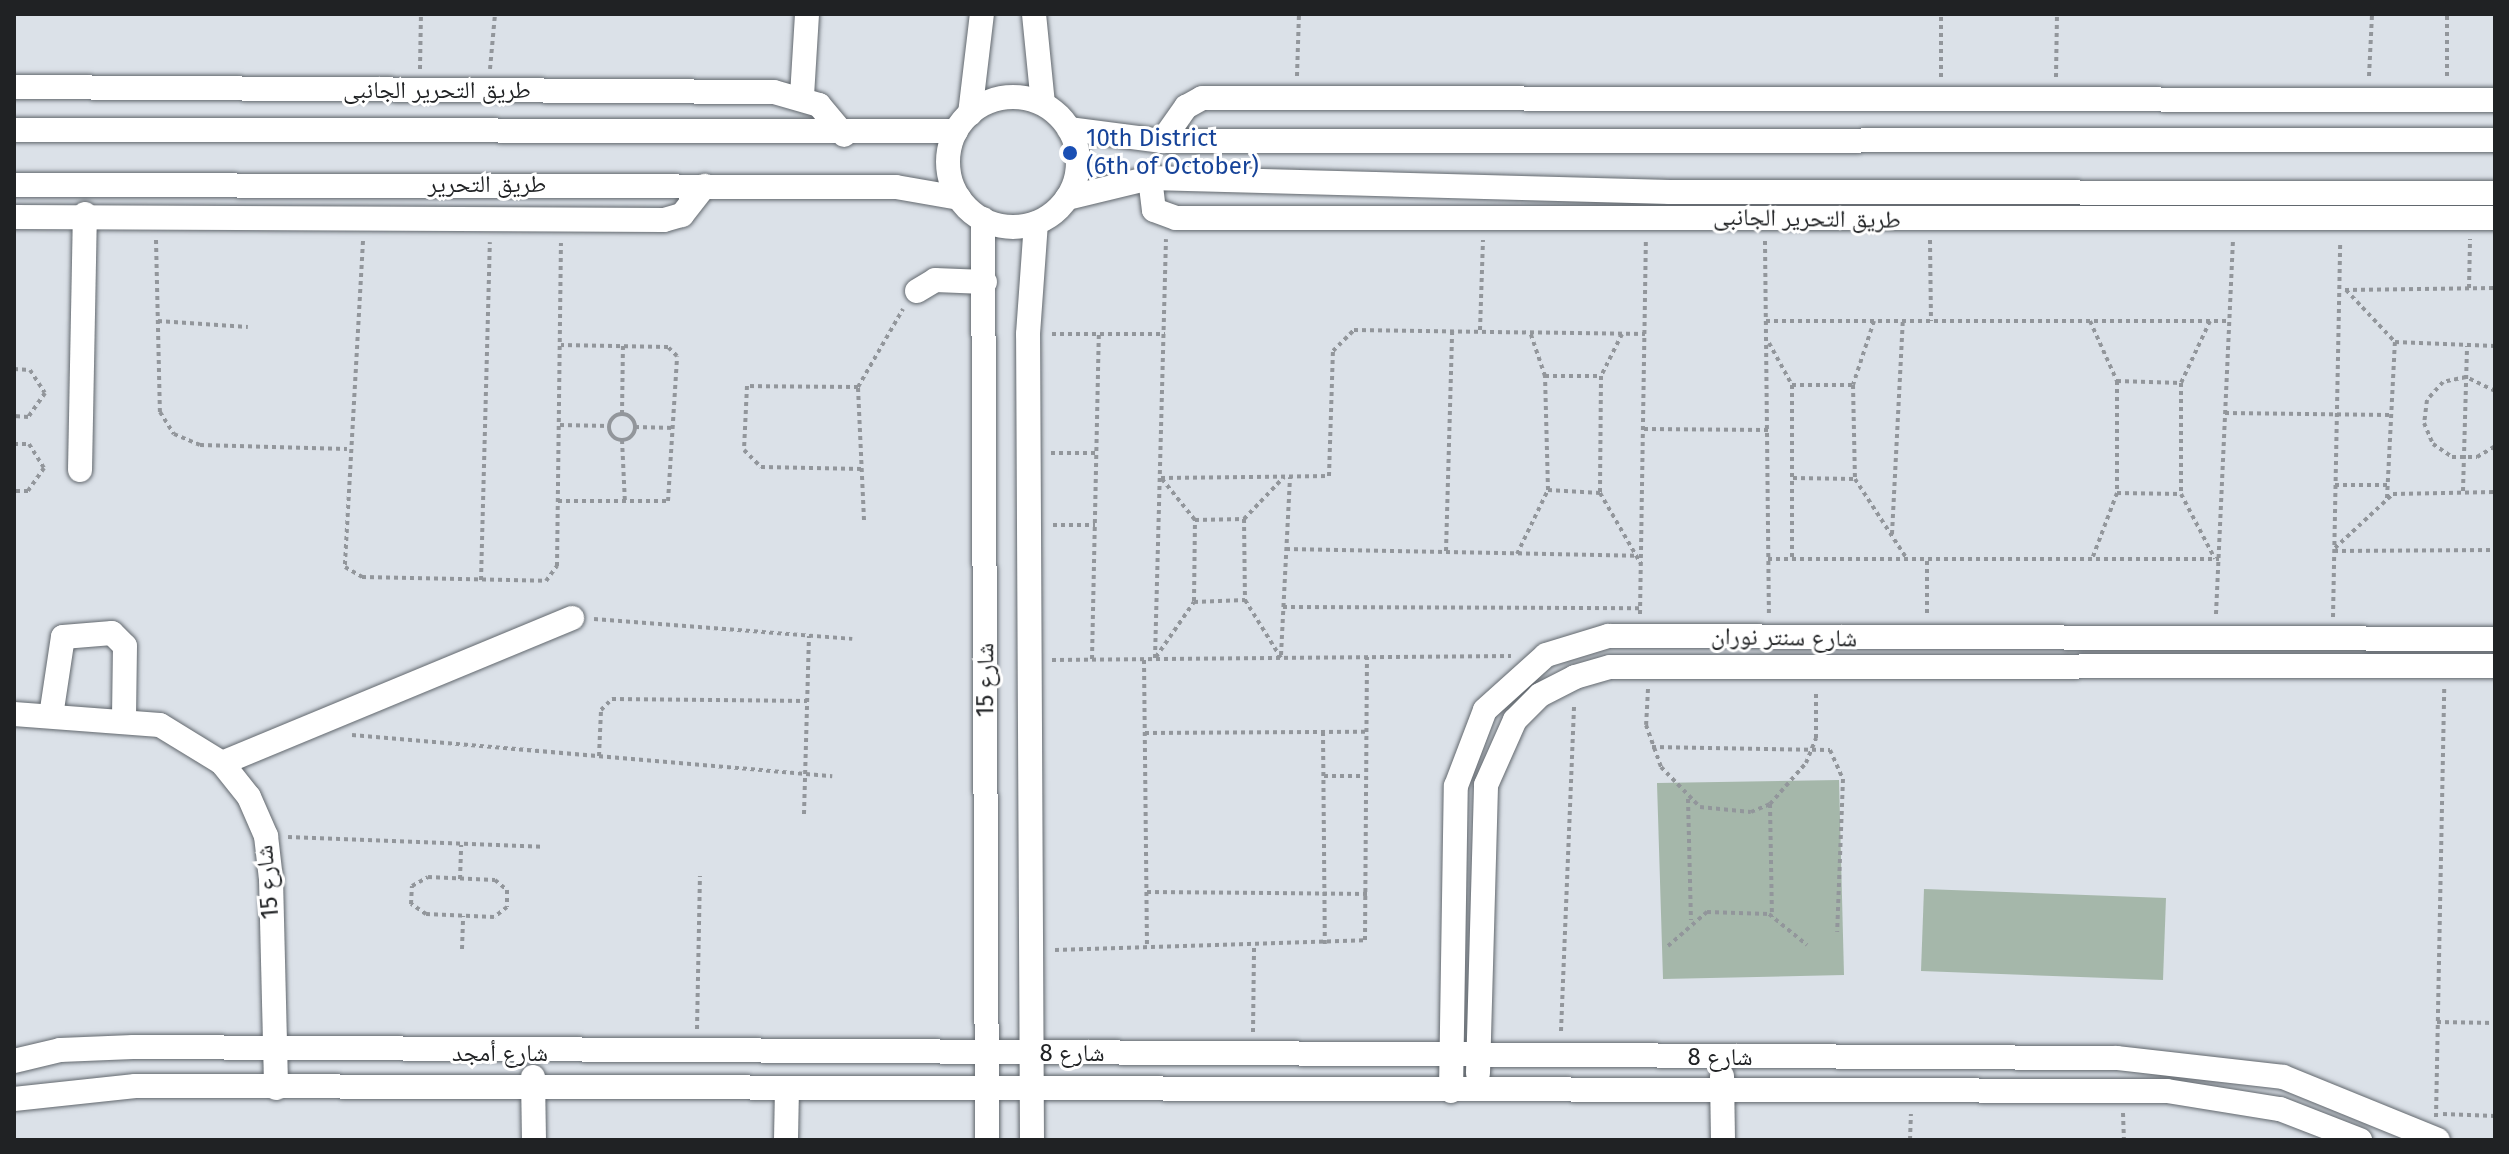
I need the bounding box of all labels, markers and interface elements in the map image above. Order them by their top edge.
street label: طريق التحرير الجانبى [343,77,531,105]
place label: 10th District (6th of October) [1086,125,1259,181]
marker: 10th District (6th of October) [1061,144,1079,162]
street label: طريق التحرير [428,171,546,199]
street label: طريق التحرير الجانبى [1713,203,1901,235]
street label: شارع سنتر نوران [1711,622,1857,654]
street label: شارع 15 [972,643,1000,717]
street label: شارع 15 [250,844,286,920]
street label: شارع أمجد [452,1040,548,1068]
street label: شارع 8 [1039,1040,1105,1068]
street label: شارع 8 [1687,1044,1753,1072]

